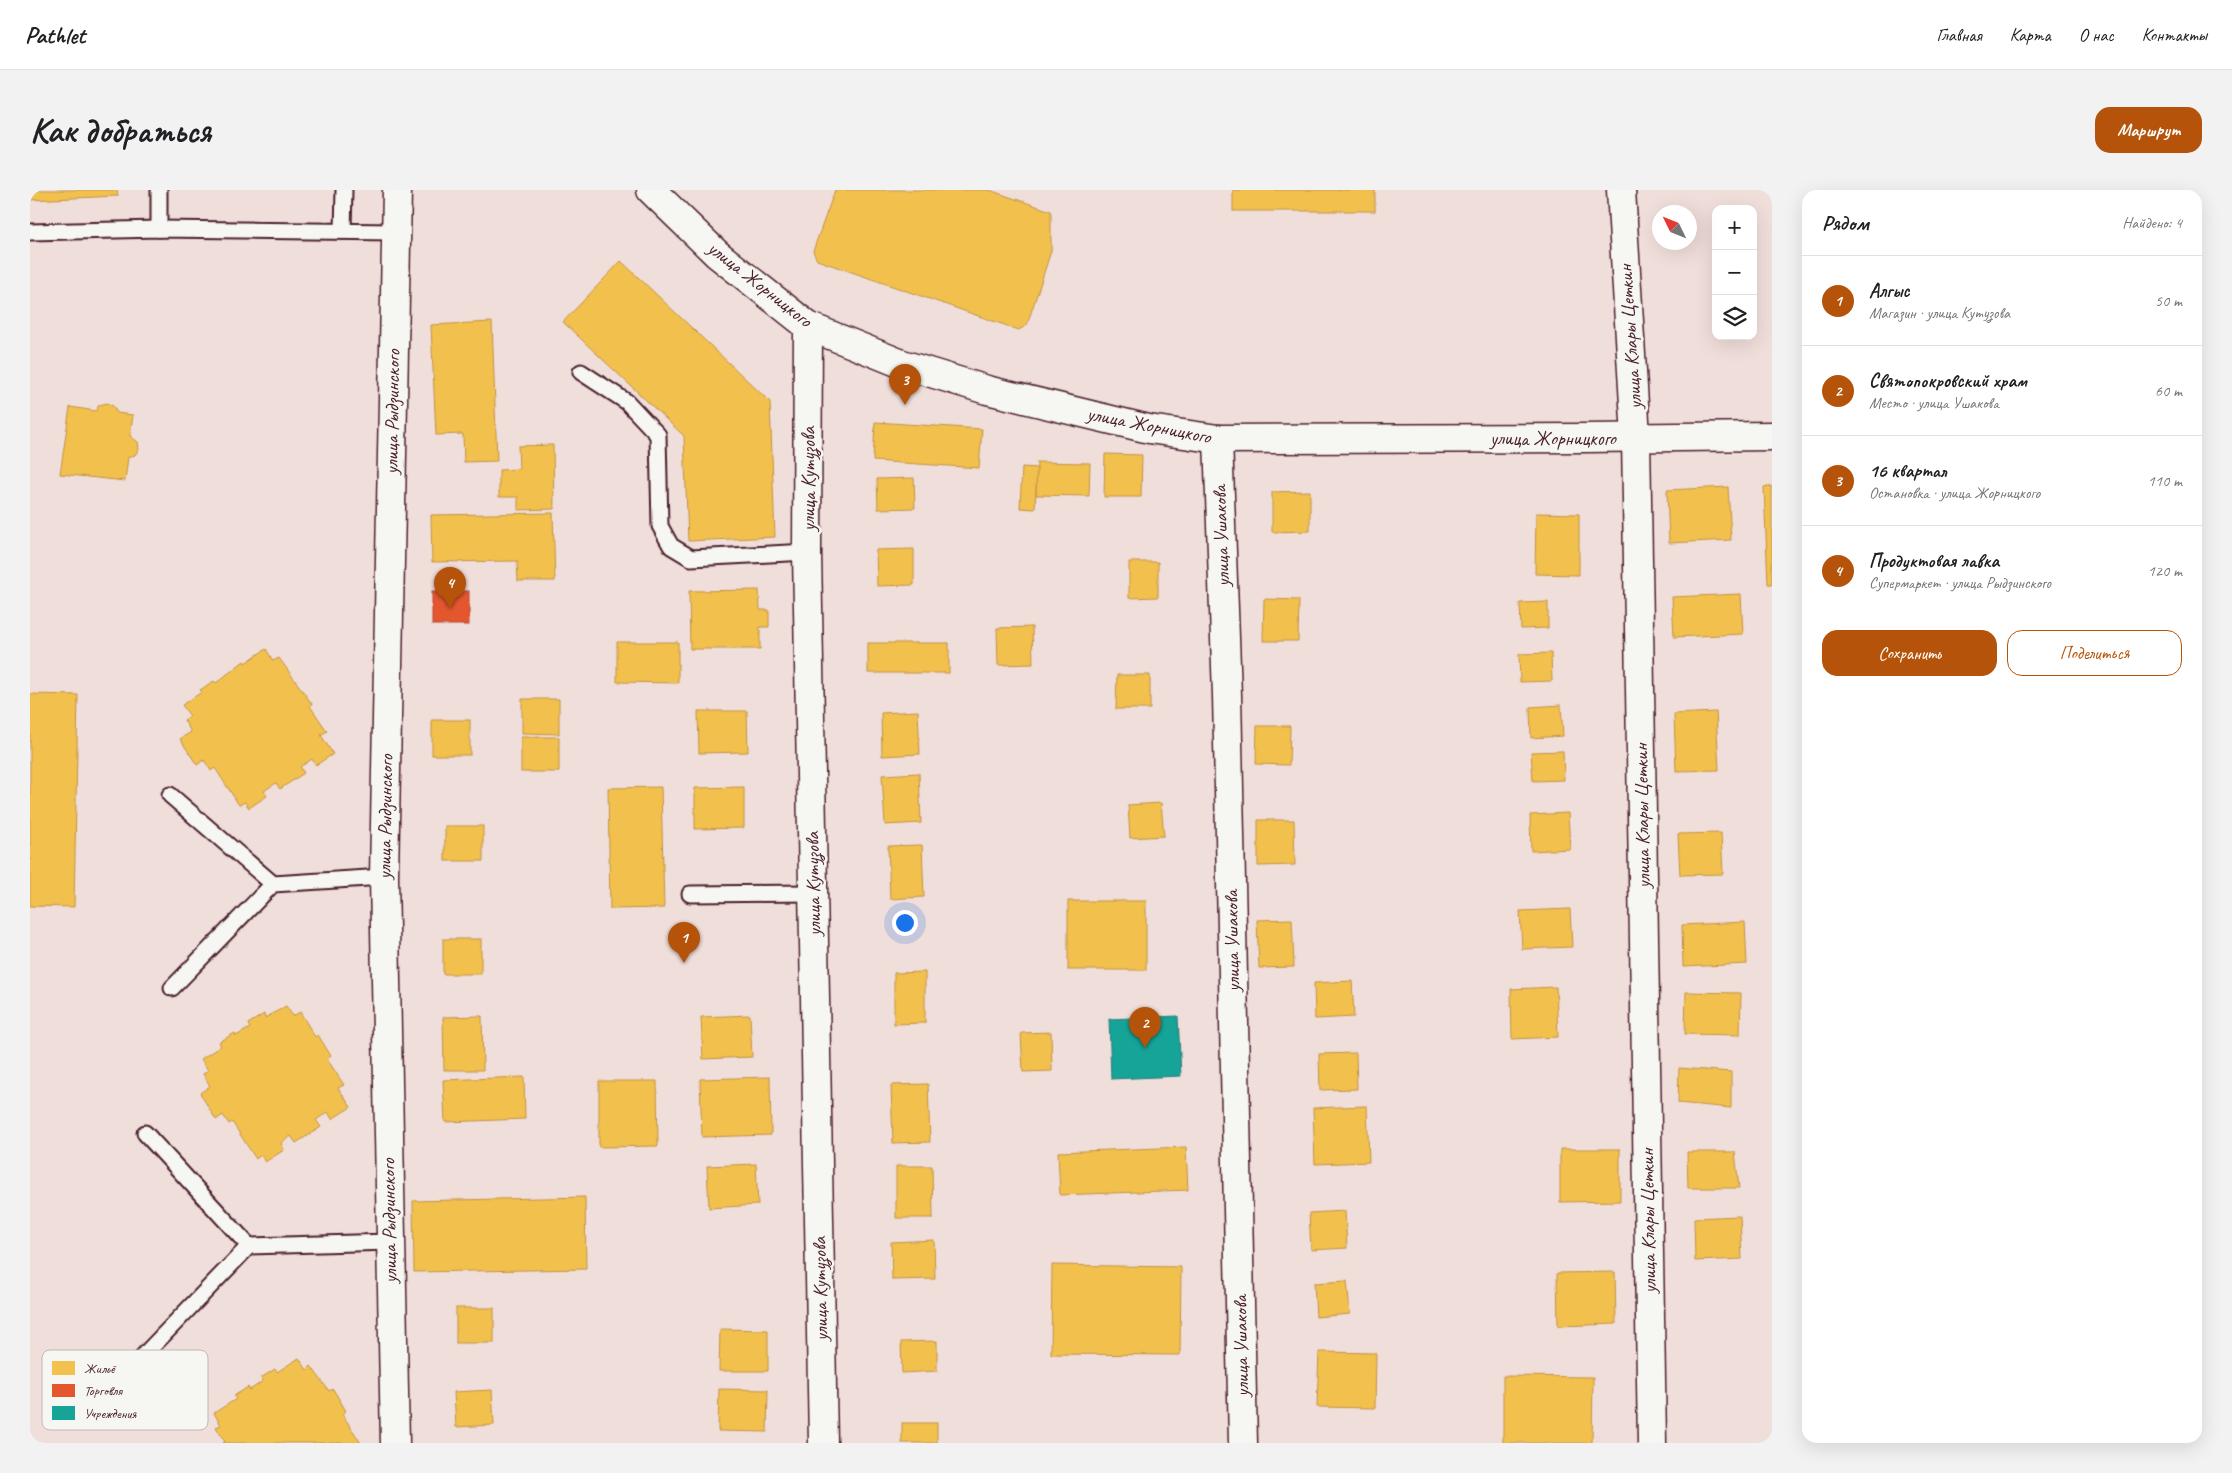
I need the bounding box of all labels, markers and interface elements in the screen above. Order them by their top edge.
text: Pathlet [25,20,85,50]
text: Главная [1937,24,1982,46]
text: Карта [2010,24,2051,46]
text: О нас [2079,24,2114,46]
text: Контакты [2142,24,2207,46]
button: Маршрут [2095,107,2202,153]
text: Как добраться [30,108,211,153]
north arrow [1652,205,1697,250]
map controls [1712,205,1757,340]
button: + [1712,205,1757,250]
text: Рядом [1822,210,1869,236]
text: Найдено: 4 [2122,213,2182,233]
street label: улица Жорницкого [702,235,818,333]
button: − [1712,250,1757,295]
street label: улица Клары Цеткин [1612,262,1648,411]
text: Алгыс [1869,279,1910,303]
text: 1 [1834,291,1842,311]
text: 50 m [2155,291,2182,311]
button: layers [1712,295,1757,340]
text: Магазин · улица Кутузова [1869,303,2010,323]
street label: улица Рыдзинского [378,348,406,476]
pin: 3 [889,364,921,405]
text: Святопокровский храм [1869,369,2027,393]
text: 2 [1834,381,1842,401]
text: 60 m [2155,381,2182,401]
text: Место · улица Ушакова [1869,393,1999,413]
street label: улица Жорницкого [1084,401,1214,449]
street label: улица Кутузова [796,426,822,532]
street label: улица Жорницкого [1489,426,1617,451]
text: 16 квартал [1869,459,1947,483]
text: 3 [1834,471,1842,491]
text: 110 m [2148,471,2182,491]
street label: улица Ушакова [1207,483,1235,588]
text: Остановка · улица Жорницкого [1869,483,2040,503]
text: Продуктовая лавка [1869,549,1999,573]
text: 4 [1834,561,1842,581]
text: 120 m [2148,561,2182,581]
pin: 4 [434,567,466,608]
text: Супермаркет · улица Рыдзинского [1869,573,2051,593]
button: Сохранить [1822,630,1997,676]
button: Поделиться [2007,630,2182,676]
street label: улица Клары Цеткин [1628,742,1656,890]
street label: улица Рыдзинского [371,753,399,881]
street label: улица Кутузова [800,830,827,937]
street label: улица Ушакова [1219,888,1245,993]
your location [892,910,918,936]
pin: 1 [668,922,700,963]
pin: 2 [1129,1007,1161,1048]
street label: улица Клары Цеткин [1634,1147,1662,1295]
street label: улица Рыдзинского [375,1157,403,1285]
street label: улица Кутузова [807,1235,834,1342]
street label: улица Ушакова [1228,1293,1254,1398]
legend [42,1350,208,1430]
text: Жильё [84,1360,117,1377]
text: Торговля [84,1382,123,1399]
text: Учреждения [84,1405,137,1422]

